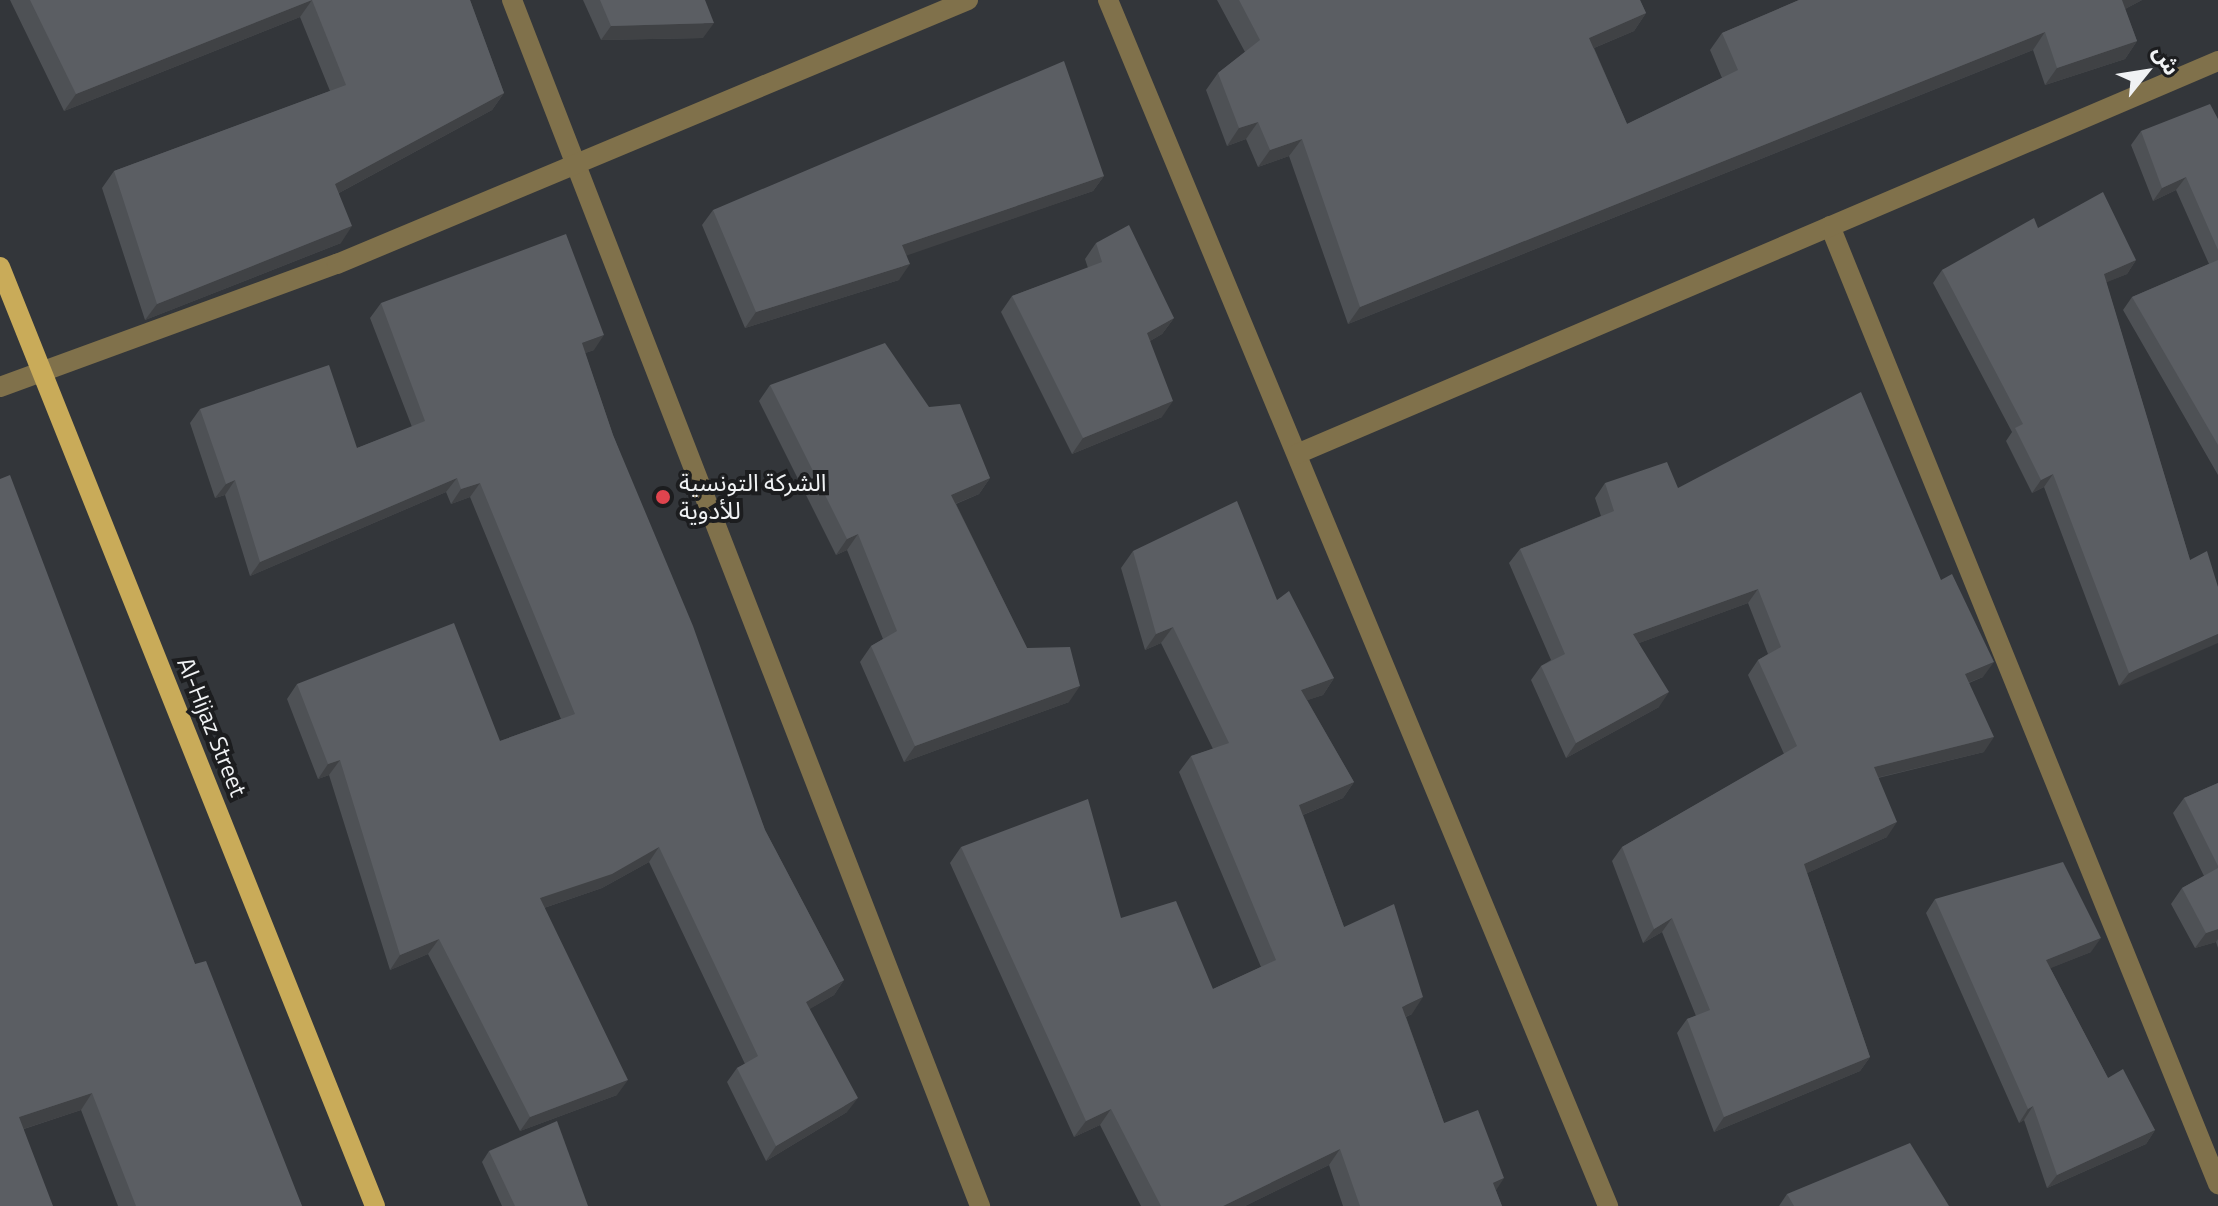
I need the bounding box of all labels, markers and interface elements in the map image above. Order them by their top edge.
north arrow [2106,32,2186,112]
text: ش [2145,38,2189,82]
place label: الشركة التونسية للأدوية [679,469,826,525]
marker: الشركة التونسية للأدوية [654,488,672,506]
street label: Al-Hijaz Street [171,653,253,801]

